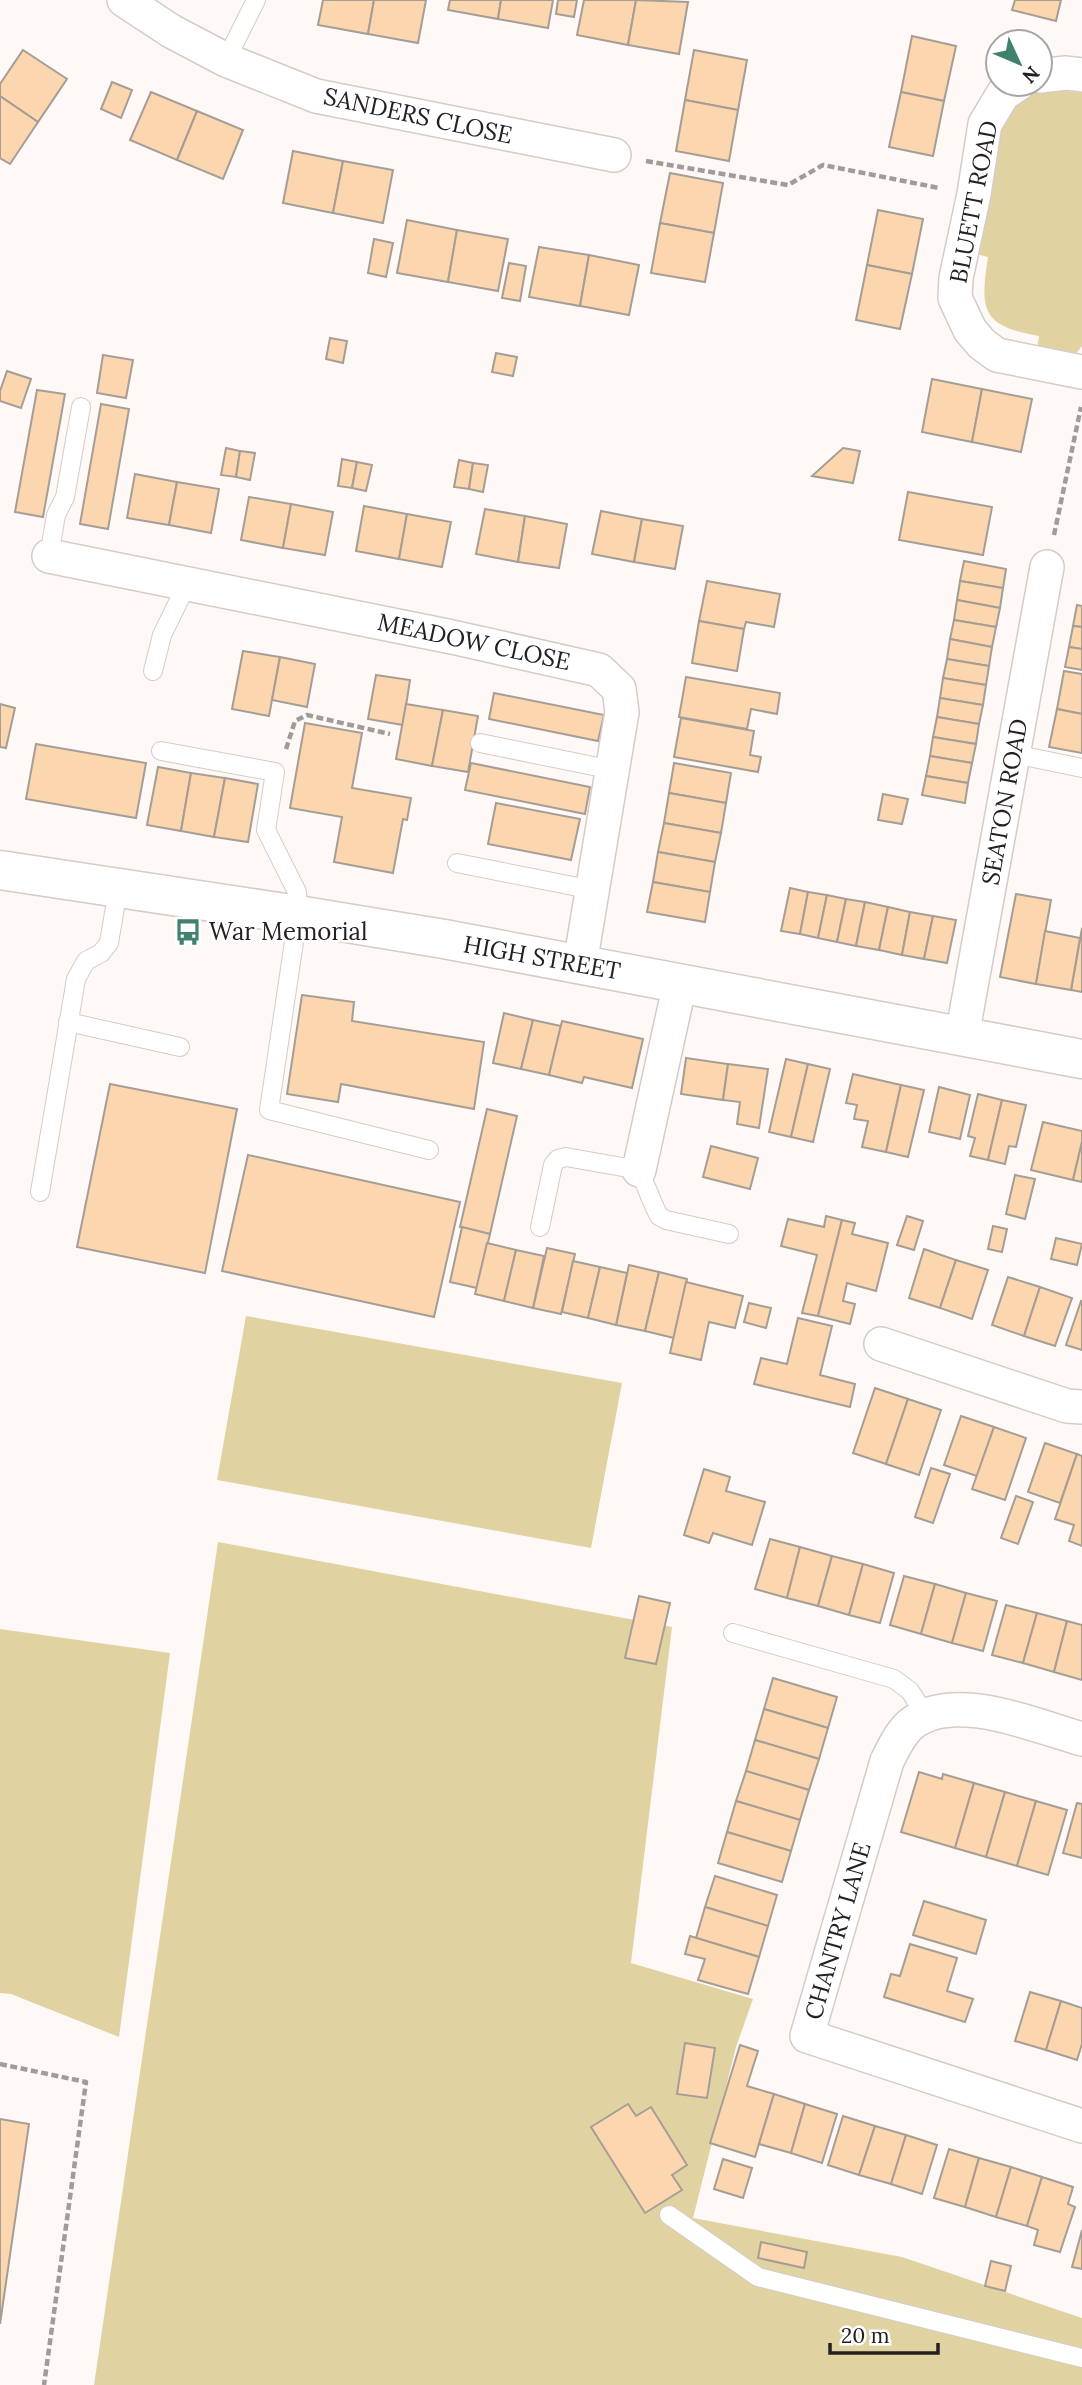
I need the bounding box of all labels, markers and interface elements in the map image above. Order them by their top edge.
north arrow [984,28,1054,98]
text: N [1017,61,1045,89]
street label: SANDERS CLOSE [321,80,515,151]
street label: BLUETT ROAD [943,118,1004,286]
street label: MEADOW CLOSE [375,606,573,677]
street label: SEATON ROAD [975,716,1034,888]
place label: War Memorial [209,916,367,947]
bus stop icon: War Memorial [173,917,203,947]
street label: HIGH STREET [461,928,623,987]
street label: CHANTRY LANE [797,1839,878,2023]
scale bar [830,2312,939,2356]
text: 20 m [841,2322,890,2349]

